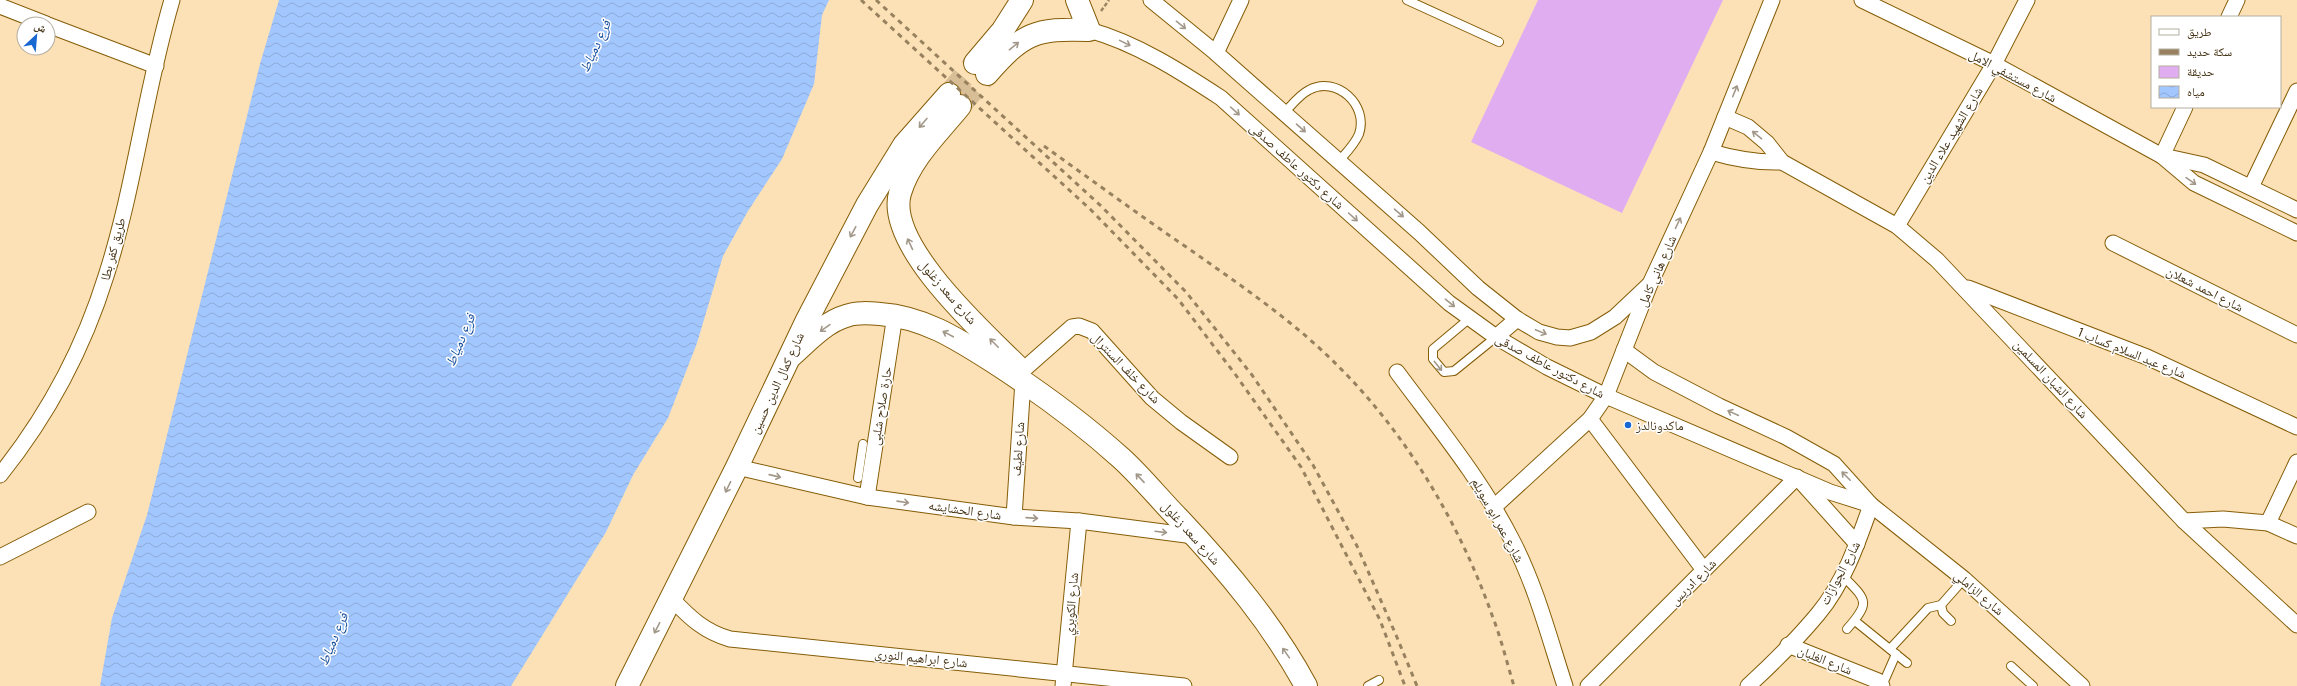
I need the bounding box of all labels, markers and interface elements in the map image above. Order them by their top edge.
north arrow [16,16,56,56]
water label: فرع دمياط [575,16,615,75]
legend [2151,16,2281,108]
text: ش [32,18,49,37]
one-way arrow [1176,20,1186,29]
text: طريق [2187,24,2212,40]
one-way arrow [1119,40,1131,47]
one-way arrow [1009,42,1020,51]
text: سكة حديد [2187,44,2232,60]
street label: شارع مستشفي الامل [1965,46,2060,108]
text: حديقة [2187,64,2215,80]
street label: شارع الشهيد علاء الدين [1915,84,1987,187]
text: مياه [2187,84,2205,100]
one-way arrow [1732,86,1740,98]
one-way arrow [1230,107,1240,116]
one-way arrow [918,118,928,128]
street label: شارع دكتور عاطف صدقى [1246,119,1348,214]
one-way arrow [1296,123,1306,132]
one-way arrow [1752,130,1763,139]
one-way arrow [2186,177,2197,185]
one-way arrow [1393,209,1404,218]
one-way arrow [1348,212,1358,221]
street label: طريق كفر بطا [96,216,130,282]
one-way arrow [1675,218,1682,230]
one-way arrow [848,226,856,238]
street label: شارع هاني كامل [1634,233,1682,310]
one-way arrow [906,238,913,250]
street label: شارع سعد زغلول [914,256,981,329]
street label: شارع احمد شعلان [2163,262,2246,317]
one-way arrow [1444,299,1455,307]
water label: فرع دمياط [441,310,480,369]
one-way arrow [820,324,831,332]
street label: شارع عبد السلام كساب 1 [2075,324,2189,383]
one-way arrow [1534,328,1546,336]
one-way arrow [942,329,954,337]
street label: شارع خلف السنترال [1087,329,1164,408]
street label: شارع كمال الدين حسين [746,330,809,437]
street label: شارع دكتور عاطف صدقى [1492,330,1608,403]
street label: شارع الشبان المسلمين [2009,336,2092,423]
one-way arrow [989,338,999,348]
one-way arrow [1434,360,1442,371]
street label: حارة صلاح شلبى [866,365,897,447]
one-way arrow [1727,408,1739,416]
place label: ماكدونالدز [1635,417,1684,434]
marker: ماكدونالدز [1623,420,1633,430]
street label: شارع لطيف [1008,421,1029,477]
one-way arrow [1841,471,1851,481]
one-way arrow [768,472,781,480]
one-way arrow [1135,473,1145,483]
street label: شارع عمر ابو سويلم [1467,475,1528,566]
one-way arrow [724,480,731,492]
street label: شارع الحشايشه [927,496,1003,525]
street label: شارع سعد زغلول [1157,497,1224,569]
one-way arrow [896,498,909,506]
one-way arrow [1025,514,1038,521]
one-way arrow [1154,528,1167,535]
street label: شارع الجوازات [1816,538,1865,608]
street label: شارع ادريس [1666,555,1721,610]
street label: شارع الزاملي [1949,567,2007,621]
street label: شارع الكوبري [1060,572,1085,636]
water label: فرع دمياط [314,609,353,668]
one-way arrow [653,622,660,634]
street label: شارع الغلبان [1795,641,1855,680]
street label: شارع ابراهيم النورى [873,645,968,672]
one-way arrow [1282,648,1290,659]

